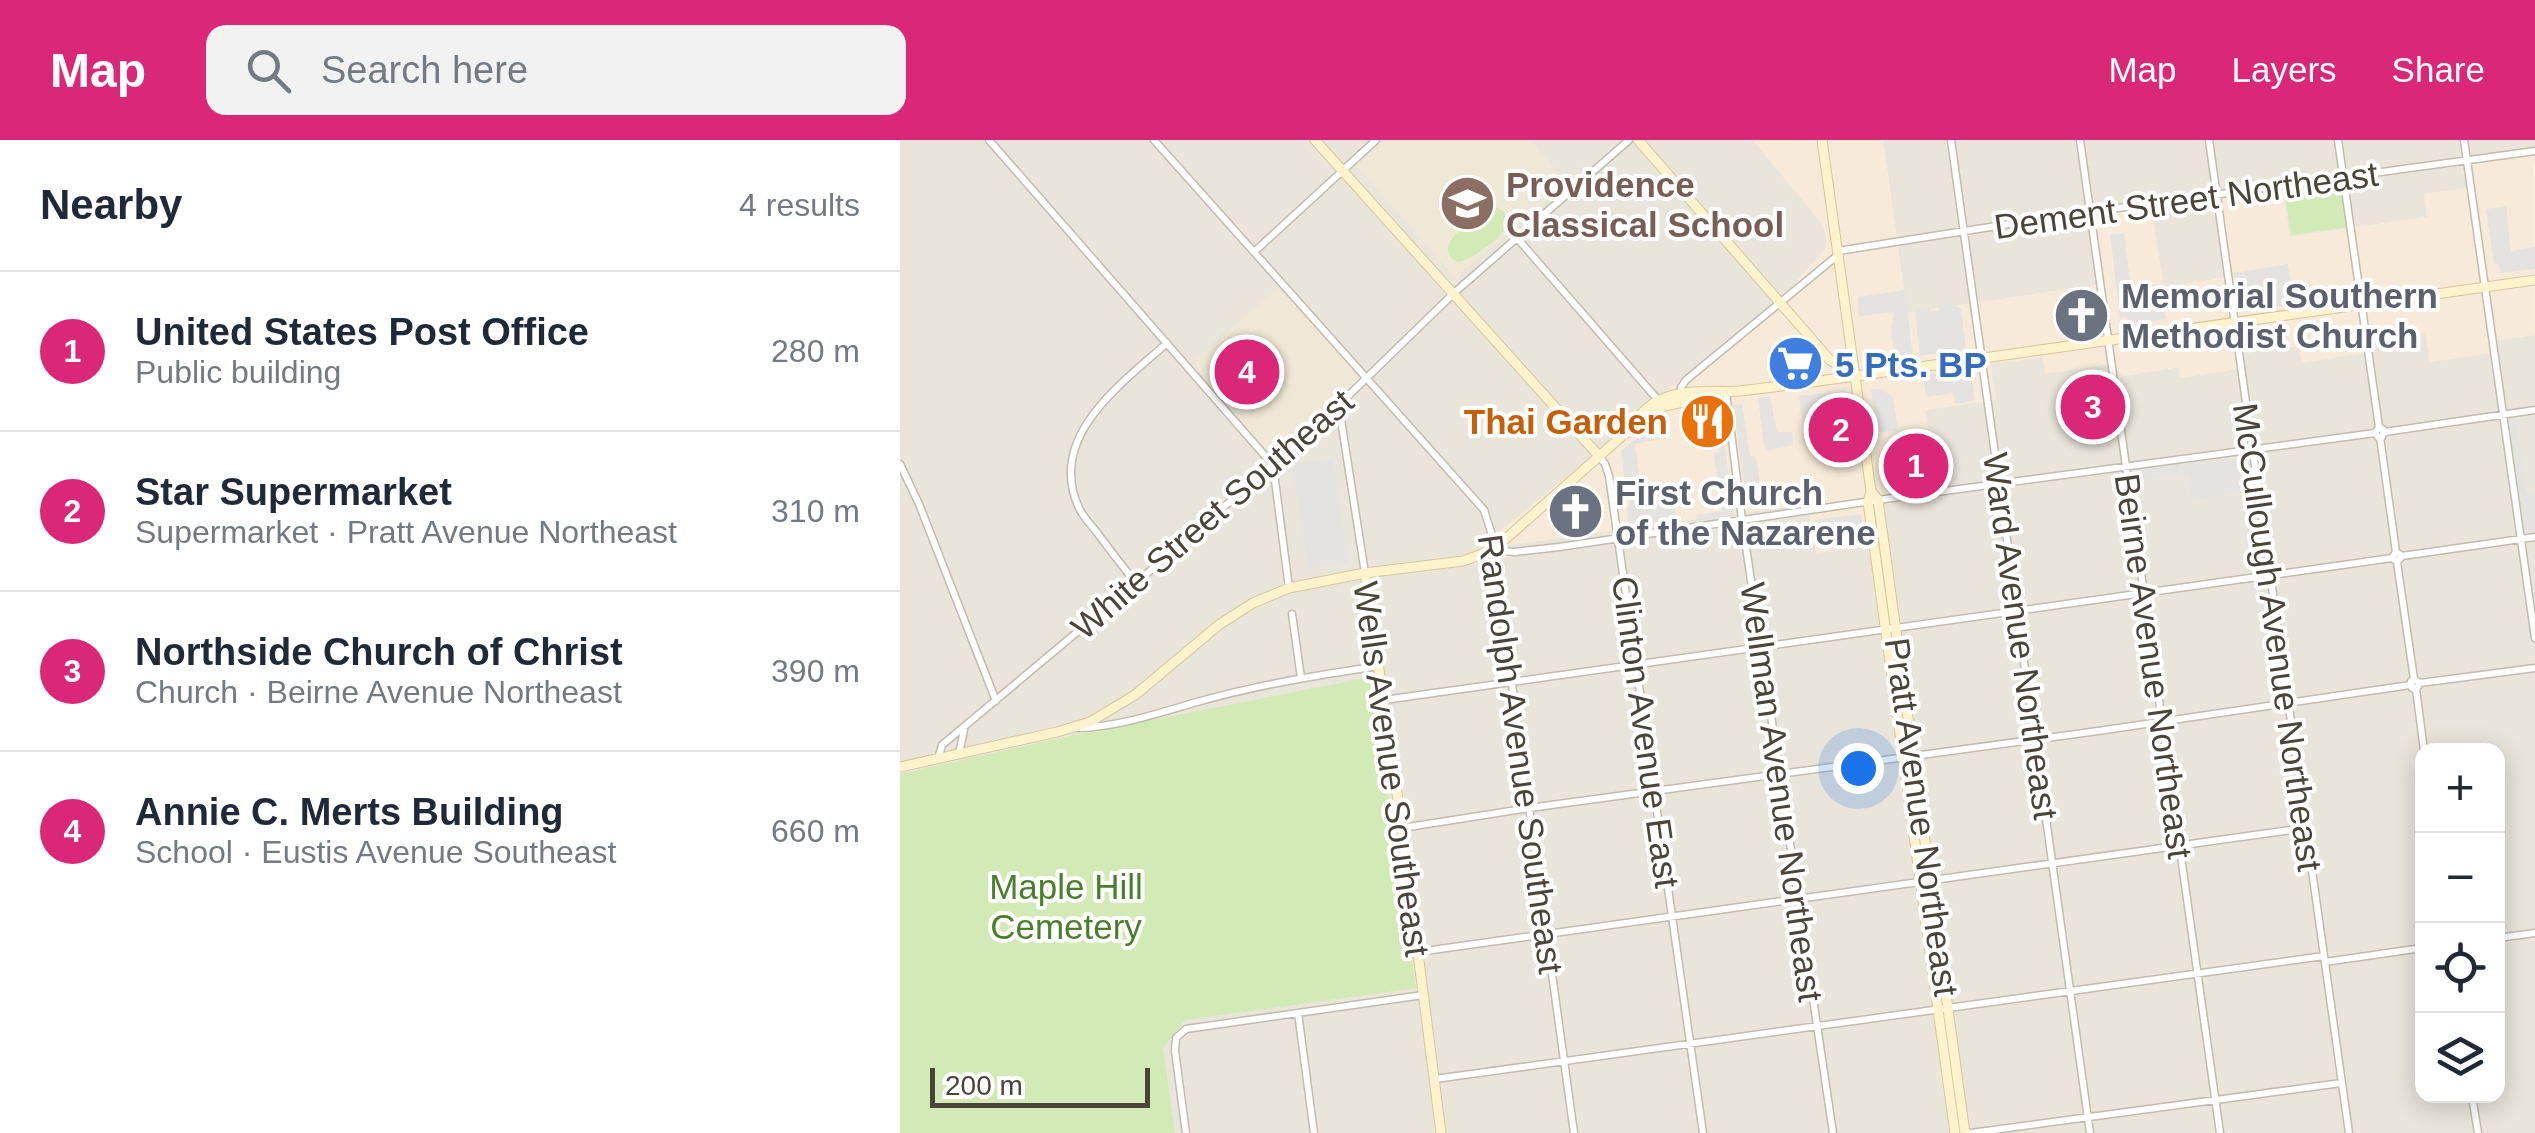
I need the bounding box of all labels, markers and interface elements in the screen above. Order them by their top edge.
search box [206,25,906,115]
icon: search [241,43,296,98]
text: Map [50,44,146,97]
text: Search here [321,49,528,91]
text: Map [2108,50,2177,89]
text: Layers [2232,50,2337,89]
text: Share [2392,50,2485,89]
street label: Dement Street Northeast [1992,154,2381,246]
place label: Providence Classical School [1506,165,1784,244]
school or university icon: Providence Classical School [1437,174,1497,234]
text: Nearby [40,181,182,228]
text: 4 results [739,187,860,223]
place label: Memorial Southern Methodist Church [2121,276,2438,355]
church icon: Memorial Southern Methodist Church [2052,285,2112,345]
text: United States Post Office [135,311,589,353]
text: 1 [64,333,81,369]
text: 280 m [771,333,860,369]
pin: 4 [1214,334,1280,410]
supermarket icon: 5 Pts. BP [1766,334,1826,394]
place label: 5 Pts. BP [1835,345,1987,384]
text: Public building [135,354,341,390]
pin: 3 [2060,370,2126,444]
street label: White Street Southeast [1063,381,1361,647]
restaurant icon: Thai Garden [1677,391,1737,451]
pin: 2 [1808,392,1874,468]
street label: McCullough Avenue Northeast [2226,401,2330,874]
place label: Thai Garden [1464,402,1668,441]
pin: 1 [1884,428,1948,504]
street label: Ward Avenue Northeast [1976,450,2066,822]
text: Star Supermarket [135,471,452,513]
street label: Beirne Avenue Northeast [2108,471,2200,861]
place label: First Church of the Nazarene [1615,473,1876,552]
church icon: First Church of the Nazarene [1546,482,1606,542]
text: 2 [64,493,81,529]
text: 310 m [771,493,860,529]
text: Supermarket · Pratt Avenue Northeast [135,514,677,550]
street label: Randolph Avenue Southeast [1471,532,1571,976]
street label: Clinton Avenue East [1605,574,1687,891]
street label: Wells Avenue Southeast [1346,579,1438,959]
street label: Wellman Avenue Northeast [1733,580,1831,1004]
text: Northside Church of Christ [135,631,623,673]
street label: Pratt Avenue Northeast [1878,635,1966,999]
text: 3 [64,653,81,689]
text: 390 m [771,653,860,689]
text: Church · Beirne Avenue Northeast [135,674,622,710]
your location [1833,743,1884,794]
map controls [2415,743,2505,1103]
button: + [2415,743,2505,833]
text: Annie C. Merts Building [135,791,564,833]
text: 4 [64,813,81,849]
text: 660 m [771,813,860,849]
button: − [2415,833,2505,923]
text: School · Eustis Avenue Southeast [135,834,617,870]
park label: Maple Hill Cemetery [989,867,1143,946]
button: locate [2415,923,2505,1013]
button: layers [2415,1013,2505,1103]
scale bar [930,1063,1150,1108]
text: 200 m [945,1070,1023,1101]

